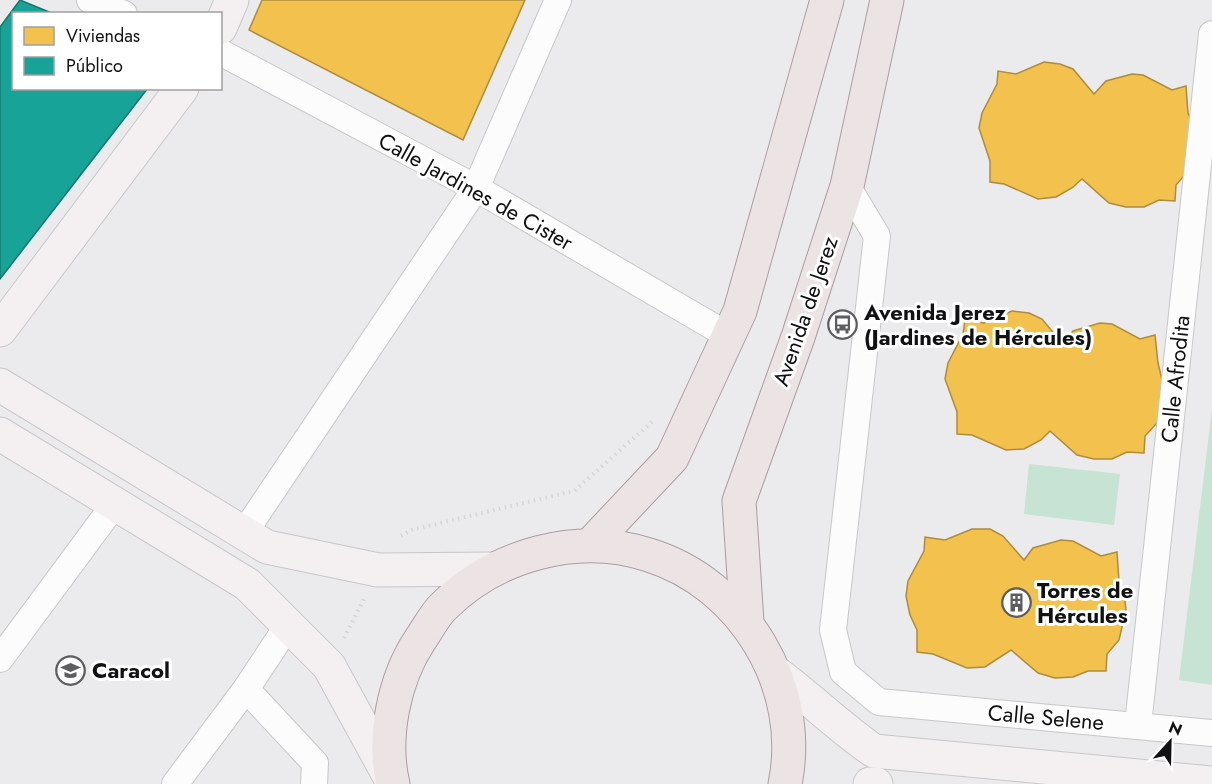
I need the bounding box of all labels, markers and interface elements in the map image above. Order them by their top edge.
legend [12,12,222,90]
text: Viviendas [66,23,140,49]
text: Público [66,53,123,79]
street label: Calle Jardines de Cister [373,124,579,258]
street label: Avenida de Jerez [764,232,846,390]
place label: Avenida Jerez (Jardines de Hércules) [863,296,1092,353]
bus stop icon: Avenida Jerez (Jardines de Hércules) [827,309,859,341]
street label: Calle Afrodita [1152,314,1198,444]
place label: Torres de Hércules [1037,574,1133,631]
building icon: Torres de Hércules [1000,587,1032,619]
school or university icon: Caracol [55,654,87,686]
place label: Caracol [92,654,170,686]
street label: Calle Selene [987,696,1105,738]
north arrow [1140,712,1200,772]
text: N [1165,716,1186,742]

